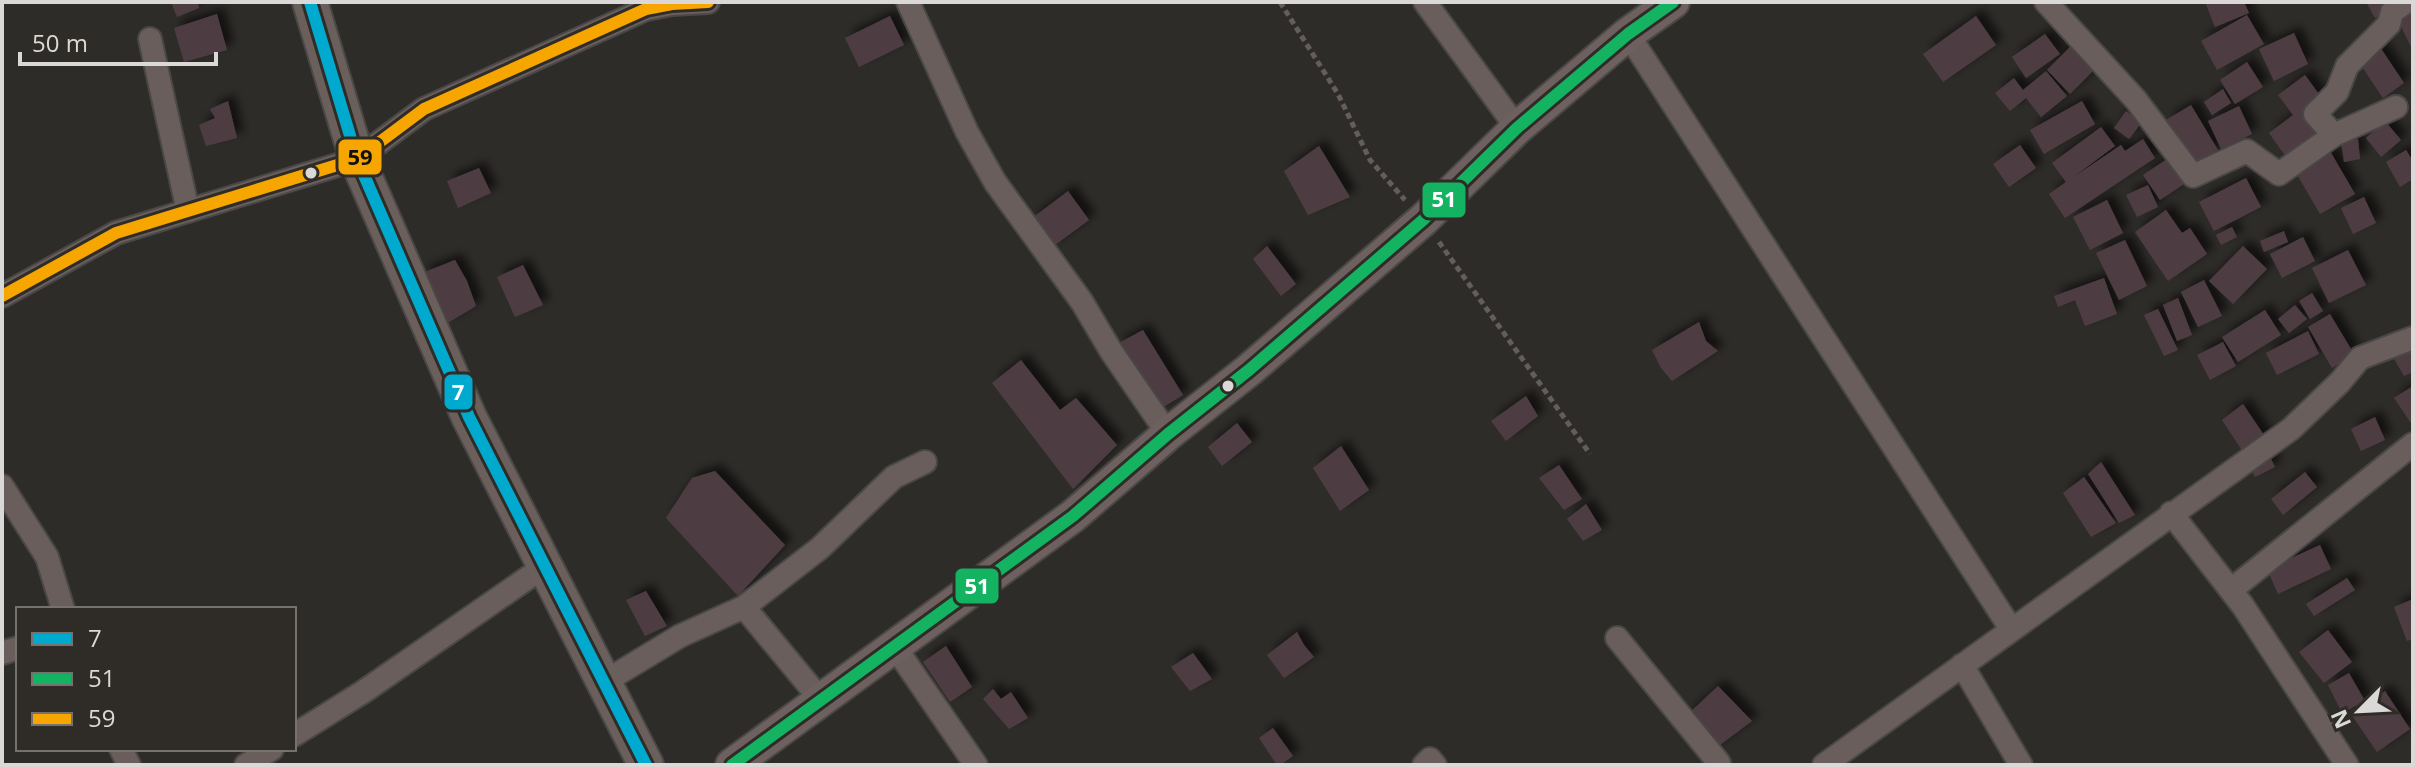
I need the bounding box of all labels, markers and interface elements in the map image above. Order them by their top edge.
scale bar [20,16,216,66]
text: 50 m [32,26,88,59]
line badge: 59 [337,138,383,176]
text: 59 [347,141,373,171]
unlabelled marker [303,165,319,181]
line badge: 51 [1421,181,1467,219]
text: 51 [1431,183,1457,213]
line badge: 7 [443,373,474,411]
text: 7 [452,376,464,406]
unlabelled marker [1220,378,1236,394]
line badge: 51 [954,567,1000,605]
text: 51 [964,570,990,600]
legend [16,607,296,751]
text: 7 [88,621,102,654]
text: 51 [88,661,115,694]
north arrow [2319,671,2399,751]
text: 59 [88,701,115,734]
text: N [2322,705,2357,734]

